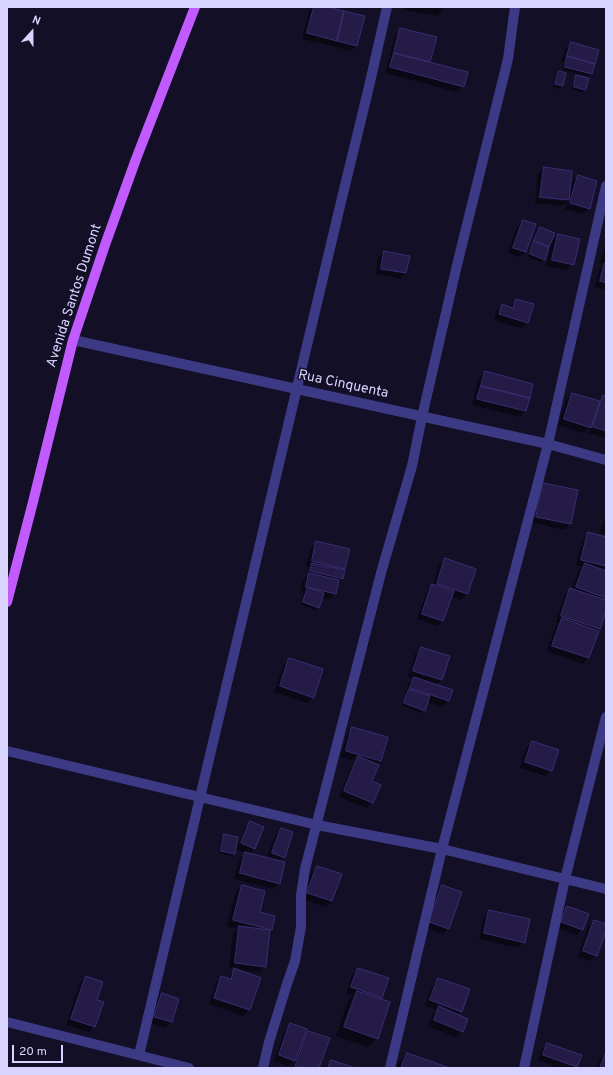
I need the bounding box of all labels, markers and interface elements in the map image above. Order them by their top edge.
north arrow [12,12,52,52]
text: N [30,13,42,29]
street label: Avenida Santos Dumont [44,222,106,370]
street label: Rua Cinquenta [296,367,390,403]
scale bar [14,1037,65,1063]
text: 20 m [19,1044,47,1060]

